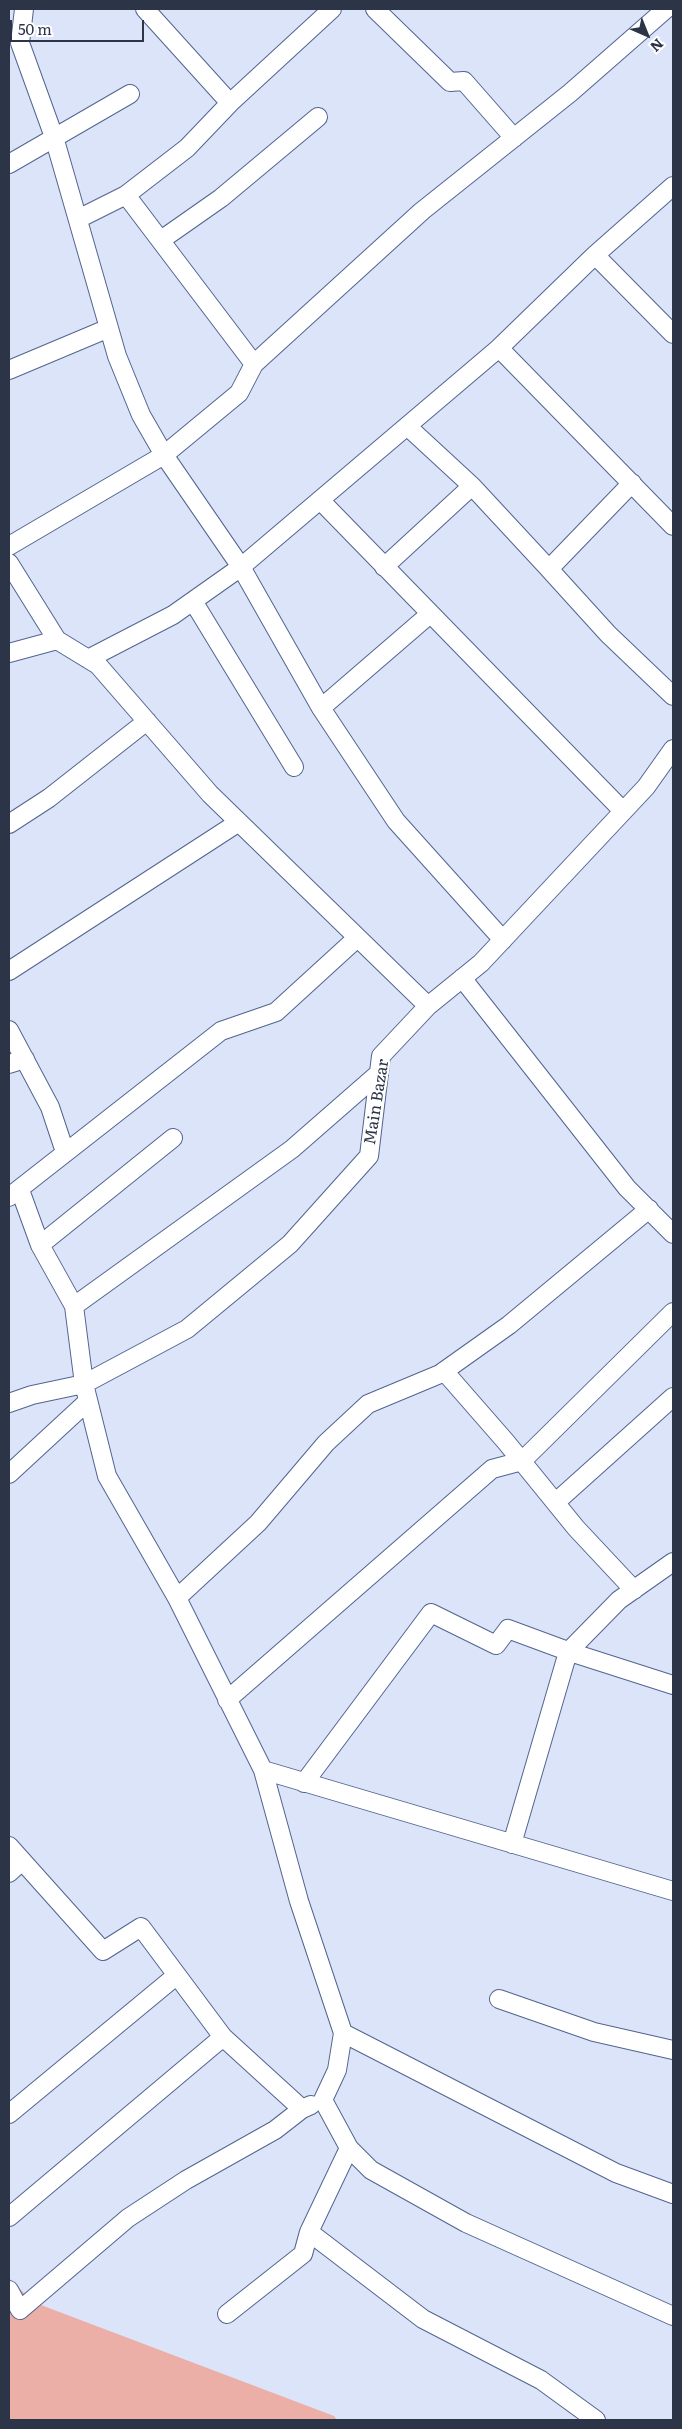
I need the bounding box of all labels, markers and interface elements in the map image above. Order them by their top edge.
scale bar [12,10,146,42]
north arrow [622,10,672,60]
text: 50 m [18,17,52,40]
text: N [646,35,669,57]
street label: Main Bazar [361,1058,393,1146]

